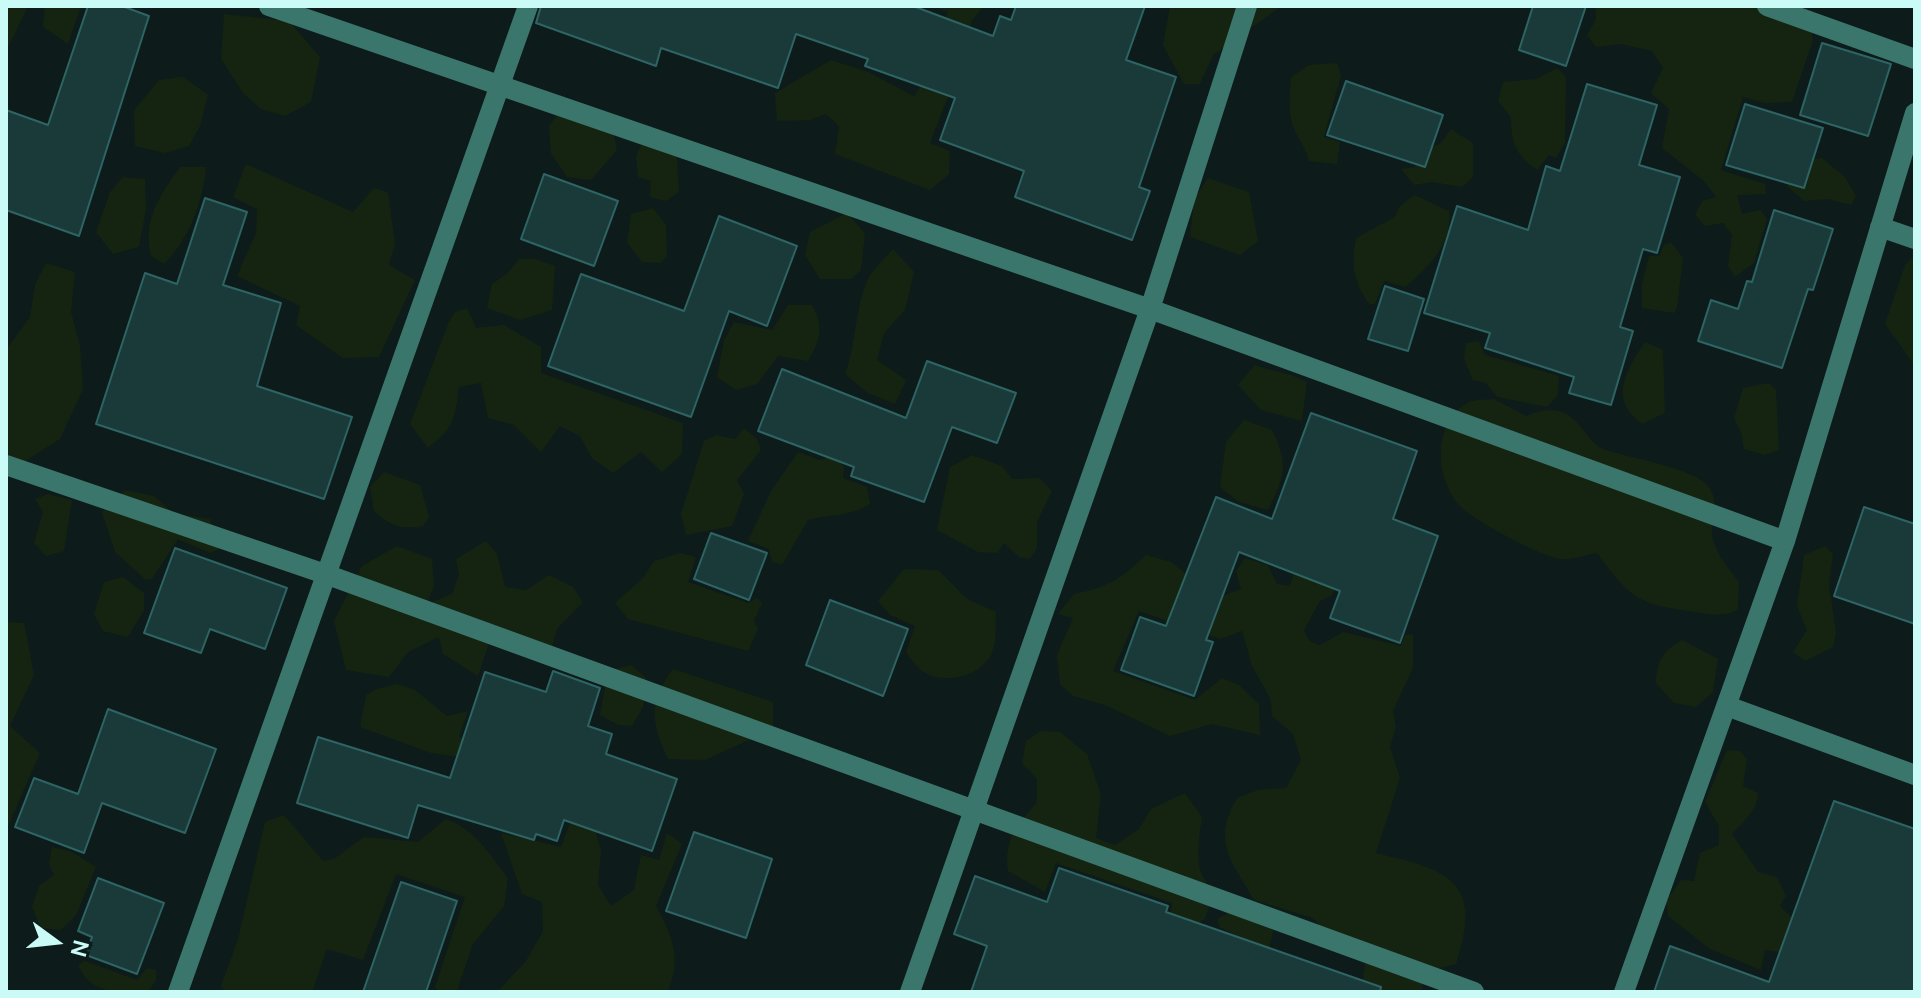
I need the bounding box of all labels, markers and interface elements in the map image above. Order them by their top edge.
north arrow [16,902,96,982]
text: N [64,937,96,960]

